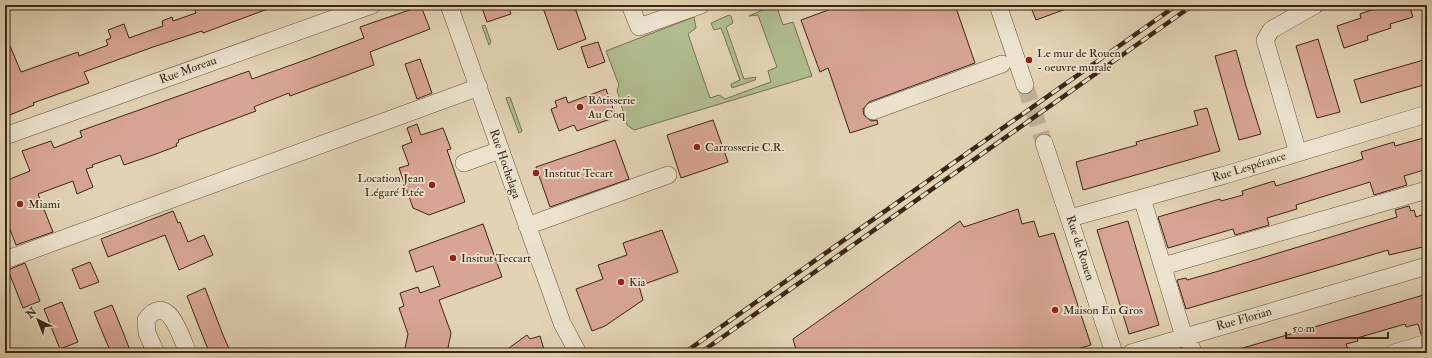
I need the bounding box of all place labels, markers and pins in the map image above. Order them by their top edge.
place label: Le mur de Rouen - oeuvre murale [1037,46,1121,75]
marker: Le mur de Rouen - oeuvre murale [1024,55,1034,65]
place label: Rôtisserie Au Coq [587,93,635,122]
marker: Rôtisserie Au Coq [575,102,585,112]
place label: Carrosserie C.R. [705,140,784,155]
marker: Carrosserie C.R. [692,142,702,152]
place label: Institut Tecart [544,166,613,181]
marker: Institut Tecart [531,168,541,178]
place label: Location Jean Légaré Ltée [357,171,424,200]
marker: Location Jean Légaré Ltée [427,180,437,190]
place label: Miami [28,197,60,212]
marker: Miami [15,199,25,209]
place label: Insitut Teccart [461,251,531,266]
marker: Insitut Teccart [448,253,458,263]
place label: Kia [629,275,647,290]
marker: Kia [616,277,626,287]
place label: Maison En Gros [1063,303,1143,318]
marker: Maison En Gros [1050,305,1060,315]

